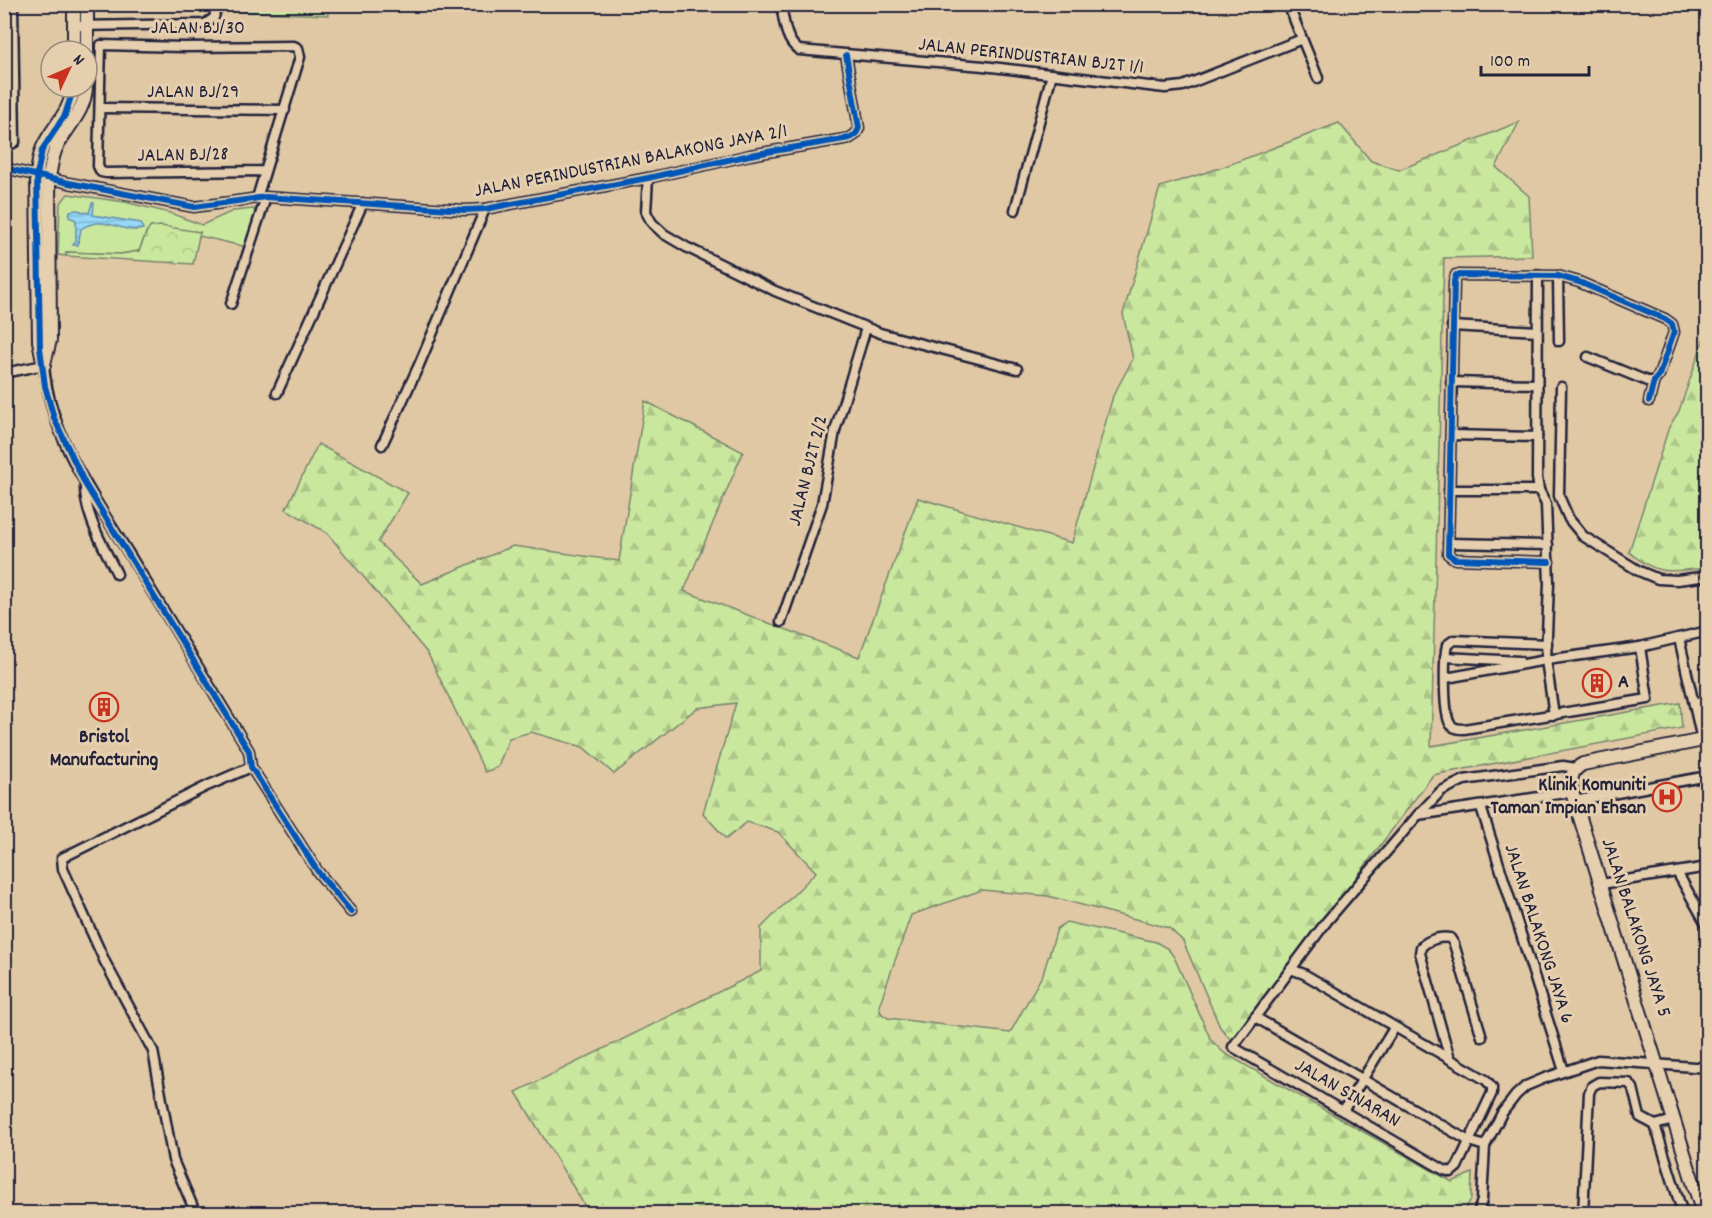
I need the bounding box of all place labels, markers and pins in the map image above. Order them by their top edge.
building icon: A [1581,667,1613,699]
place label: A [1618,669,1629,697]
building icon: Bristol Manufacturing [88,691,120,723]
place label: Bristol Manufacturing [50,724,158,775]
place label: Klinik Komuniti Taman Impian Ehsan [1490,772,1646,823]
hospital icon: Klinik Komuniti Taman Impian Ehsan [1651,781,1683,813]

